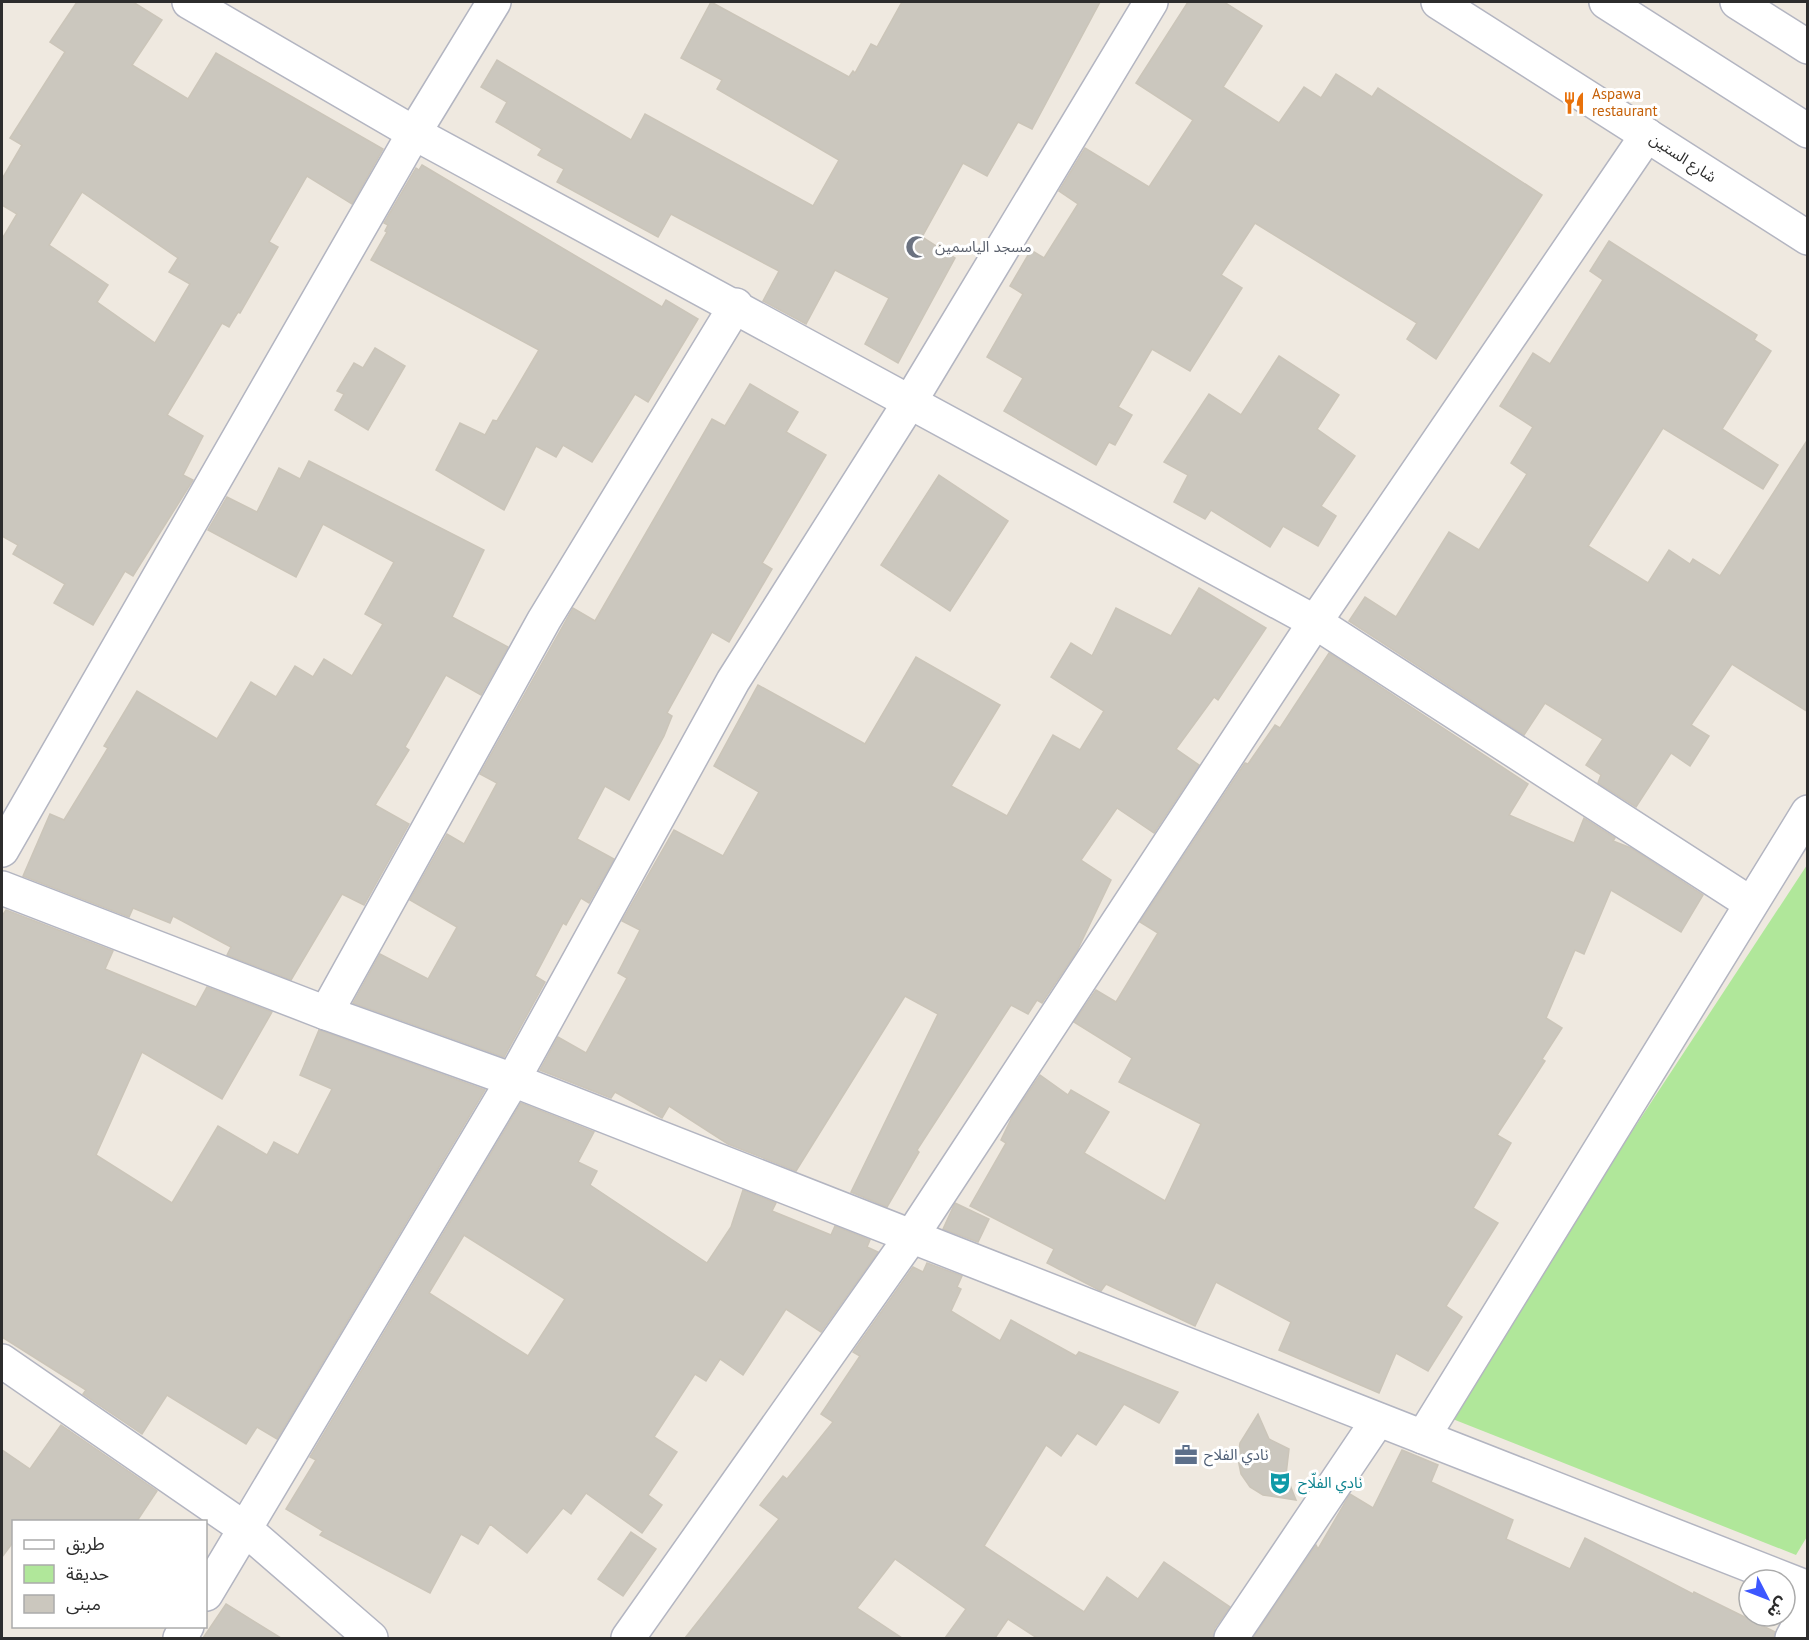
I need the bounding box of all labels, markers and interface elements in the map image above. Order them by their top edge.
place label: Aspawa restaurant [1592,84,1657,120]
restaurant icon: Aspawa restaurant [1561,90,1587,116]
street label: شارع الستين [1645,129,1720,189]
mosque icon: مسجد الياسمين [904,234,930,260]
place label: مسجد الياسمين [935,237,1032,256]
office icon: نادي الفلاح [1173,1442,1199,1468]
place label: نادي الفلاح [1204,1445,1268,1467]
theatre icon: نادي الفلّاح [1267,1470,1293,1496]
place label: نادي الفلّاح [1298,1472,1362,1495]
legend [12,1520,207,1628]
text: طريق [66,1532,105,1555]
text: حديقة [66,1562,109,1585]
north arrow [1737,1568,1797,1628]
text: مبنى [66,1592,101,1615]
text: ش [1763,1593,1793,1623]

